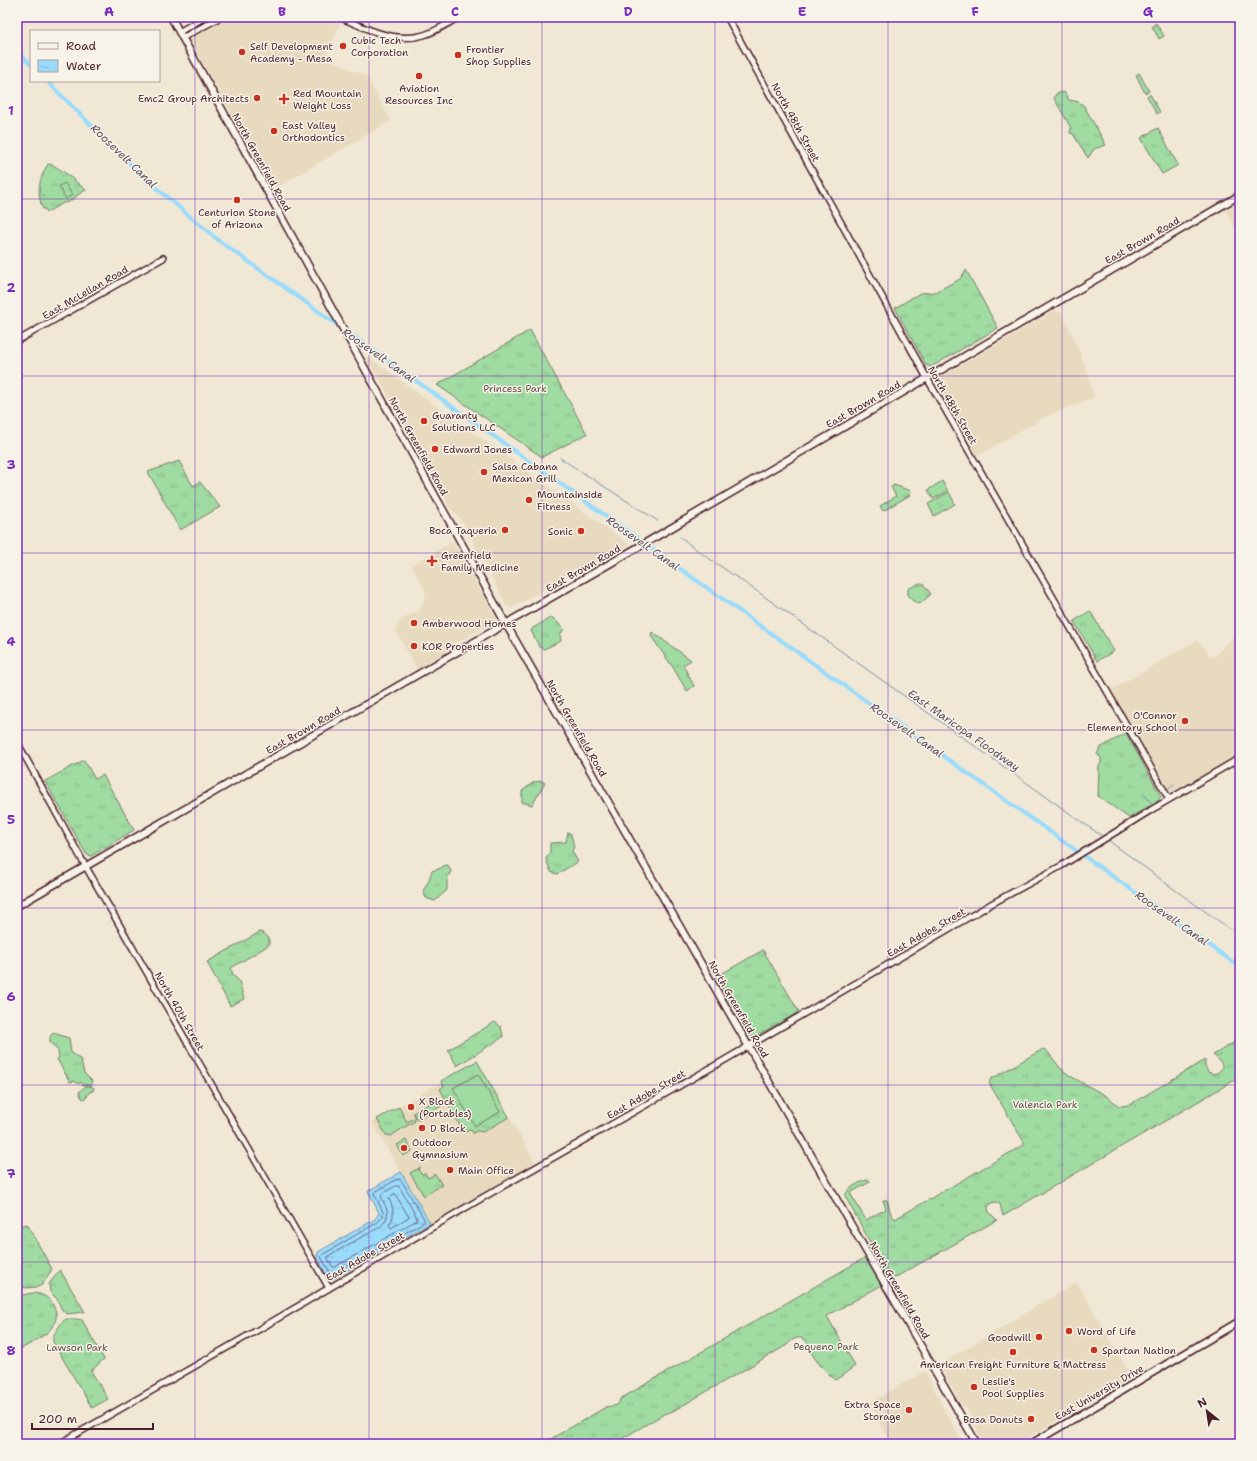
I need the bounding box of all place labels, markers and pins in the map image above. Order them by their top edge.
place label: Cubic Tech Corporation [351,34,408,59]
place label: Self Development Academy - Mesa [250,40,333,65]
marker: Cubic Tech Corporation [338,41,348,51]
place label: Frontier Shop Supplies [466,43,531,68]
marker: Self Development Academy - Mesa [237,47,247,57]
marker: Frontier Shop Supplies [453,50,463,60]
marker: Aviation Resources Inc [414,71,424,81]
place label: Aviation Resources Inc [385,82,453,107]
place label: Red Mountain Weight Loss [293,87,361,112]
place label: Emc2 Group Architects [138,92,249,105]
marker: Emc2 Group Architects [252,93,262,103]
marker: Red Mountain Weight Loss [278,93,290,105]
place label: East Valley Orthodontics [282,119,345,144]
marker: East Valley Orthodontics [269,126,279,136]
marker: Centurion Stone of Arizona [232,195,242,205]
place label: Centurion Stone of Arizona [198,206,276,231]
place label: Guaranty Solutions LLC [432,409,496,434]
marker: Guaranty Solutions LLC [419,416,429,426]
place label: Edward Jones [443,443,512,456]
marker: Edward Jones [430,444,440,454]
place label: Salsa Cabana Mexican Grill [492,460,558,485]
marker: Salsa Cabana Mexican Grill [479,467,489,477]
place label: Mountainside Fitness [537,488,603,513]
marker: Mountainside Fitness [524,495,534,505]
place label: Boca Taqueria [429,524,498,537]
marker: Boca Taqueria [500,525,510,535]
place label: Sonic [548,525,573,538]
marker: Sonic [576,526,586,536]
place label: Greenfield Family Medicine [441,549,519,574]
marker: Greenfield Family Medicine [426,555,438,567]
place label: Amberwood Homes [422,617,517,630]
marker: Amberwood Homes [409,618,419,628]
place label: KOR Properties [422,640,494,653]
marker: KOR Properties [409,641,419,651]
place label: O'Connor Elementary School [1087,709,1177,734]
marker: O'Connor Elementary School [1180,716,1190,726]
place label: X Block (Portables) [419,1095,471,1120]
marker: X Block (Portables) [406,1102,416,1112]
place label: D Block [430,1122,466,1135]
marker: D Block [417,1123,427,1133]
place label: Outdoor Gymnasium [412,1136,468,1161]
marker: Outdoor Gymnasium [399,1143,409,1153]
place label: Main Office [458,1164,514,1177]
marker: Main Office [445,1165,455,1175]
place label: Word of Life [1077,1325,1136,1338]
marker: Word of Life [1064,1326,1074,1336]
place label: Goodwill [988,1331,1031,1344]
marker: Goodwill [1034,1332,1044,1342]
place label: Spartan Nation [1102,1344,1176,1357]
marker: Spartan Nation [1089,1345,1099,1355]
marker: American Freight Furniture & Mattress [1008,1347,1018,1357]
place label: American Freight Furniture & Mattress [920,1358,1106,1371]
place label: Leslie's Pool Supplies [982,1375,1044,1400]
marker: Leslie's Pool Supplies [969,1382,979,1392]
place label: Extra Space Storage [844,1398,901,1423]
marker: Extra Space Storage [904,1405,914,1415]
place label: Bosa Donuts [963,1413,1023,1426]
marker: Bosa Donuts [1026,1414,1036,1424]

